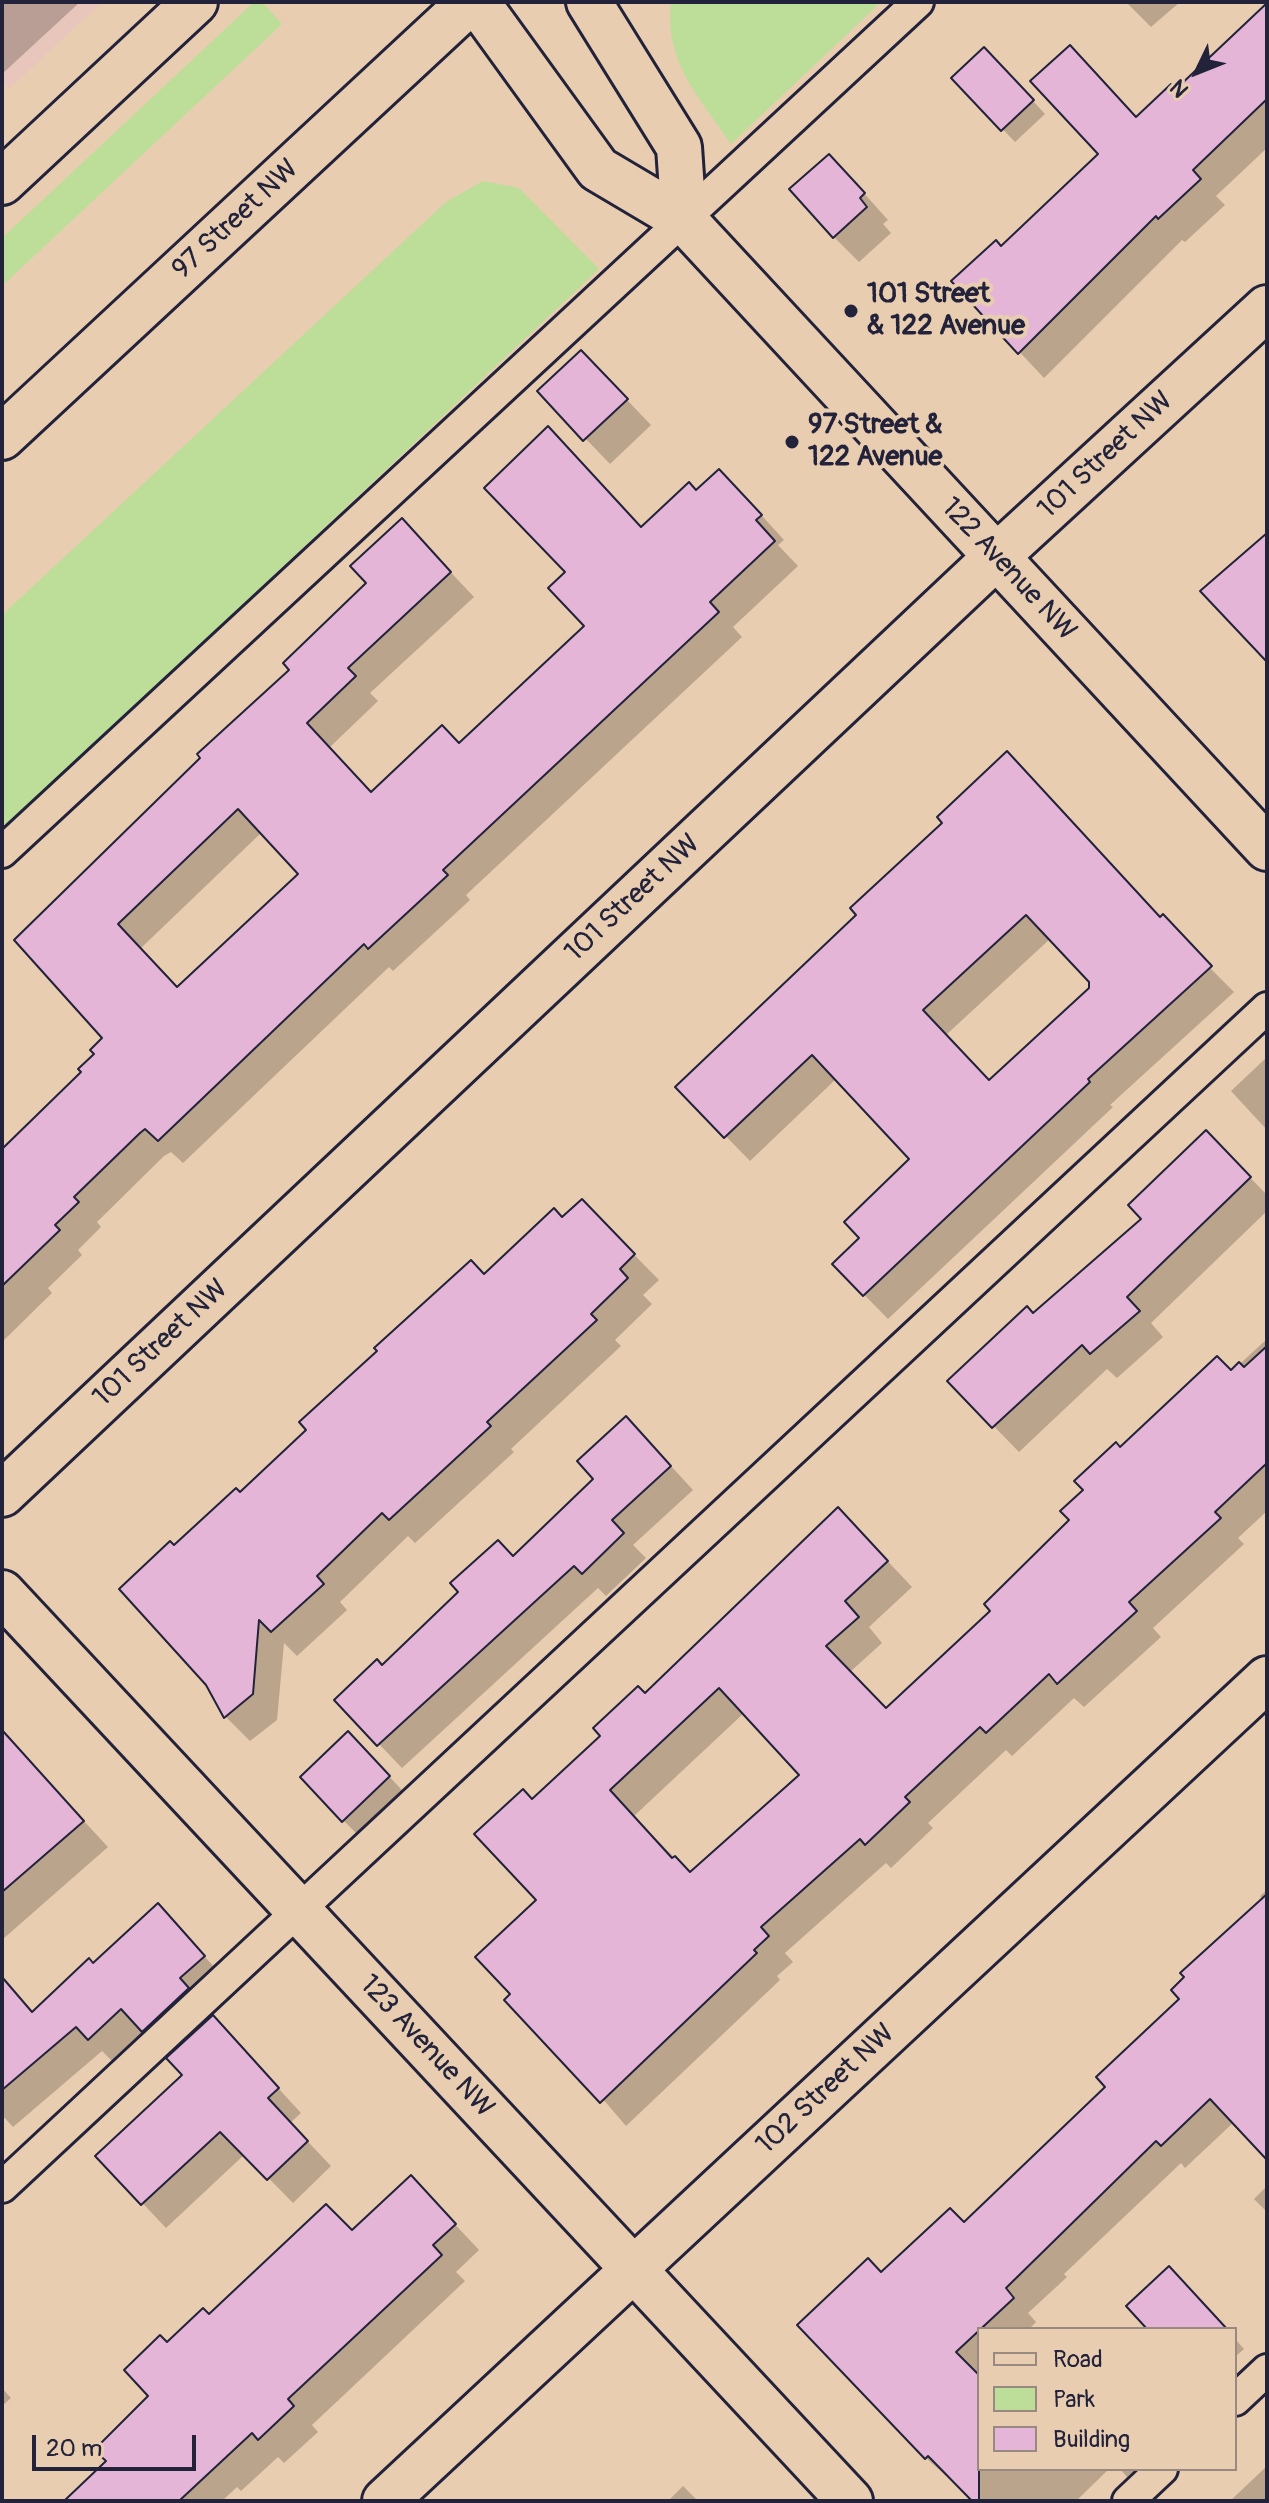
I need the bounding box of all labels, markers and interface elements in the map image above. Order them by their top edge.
north arrow [1157,32,1237,112]
text: N [1164,73,1195,103]
street label: 97 Street NW [166,153,306,287]
place label: 101 Street & 122 Avenue [867,278,1025,344]
marker: 101 Street & 122 Avenue [842,302,860,320]
street label: 101 Street NW [1032,385,1180,527]
place label: 97 Street & 122 Avenue [808,409,943,475]
marker: 97 Street & 122 Avenue [783,433,801,451]
street label: 122 Avenue NW [933,492,1083,648]
street label: 101 Street NW [559,828,707,970]
street label: 101 Street NW [87,1273,235,1415]
street label: 123 Avenue NW [351,1969,501,2125]
street label: 102 Street NW [750,2017,902,2163]
legend [977,2327,1237,2471]
text: Road [1053,2345,1103,2374]
text: Park [1053,2385,1095,2414]
scale bar [36,2419,200,2469]
text: Building [1053,2425,1130,2454]
text: 20 m [46,2434,102,2463]

